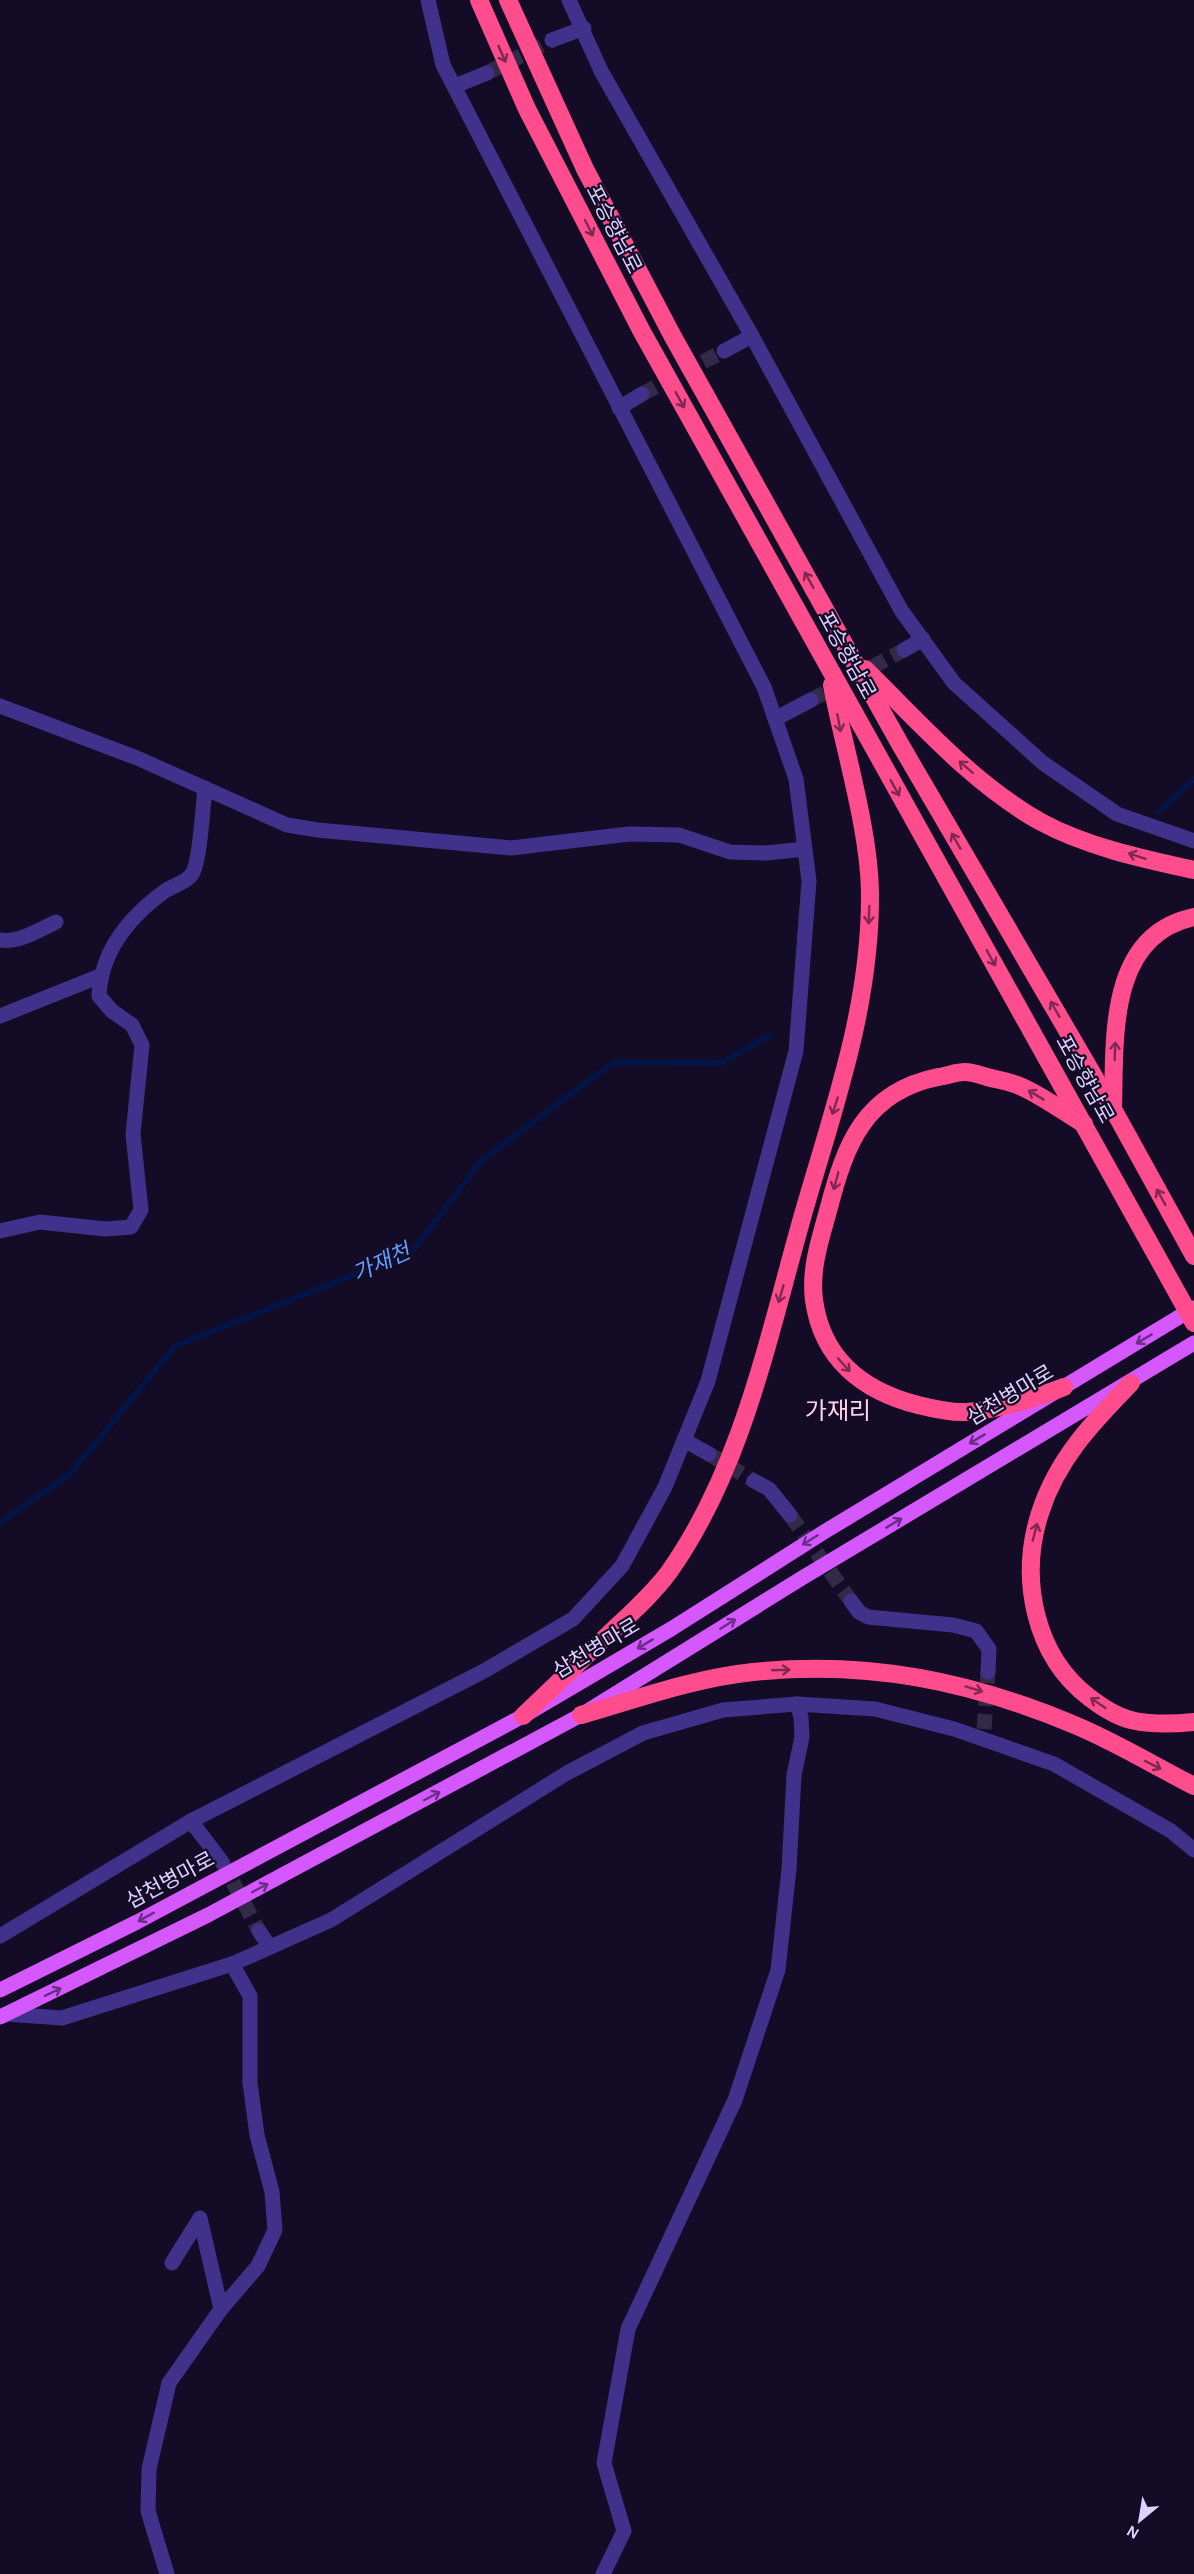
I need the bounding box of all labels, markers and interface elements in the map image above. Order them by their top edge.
one-way arrow [497,44,509,62]
street label: 포승향남로 [582,181,646,277]
one-way arrow [583,219,595,237]
one-way arrow [675,392,687,409]
one-way arrow [803,571,814,589]
street label: 포승향남로 [814,607,880,703]
one-way arrow [834,713,845,733]
one-way arrow [959,760,974,774]
one-way arrow [890,779,902,796]
one-way arrow [950,833,962,850]
one-way arrow [1128,850,1147,861]
one-way arrow [863,905,875,925]
one-way arrow [986,948,997,966]
one-way arrow [1049,1001,1061,1018]
street label: 포승향남로 [1052,1031,1118,1127]
one-way arrow [1109,1041,1120,1061]
one-way arrow [1028,1089,1045,1101]
one-way arrow [829,1096,840,1115]
one-way arrow [829,1171,841,1190]
one-way arrow [1155,1189,1167,1206]
water label: 가재천 [349,1238,416,1286]
one-way arrow [774,1284,786,1303]
one-way arrow [1136,1333,1153,1345]
one-way arrow [837,1357,851,1372]
street label: 삼천병마로 [963,1361,1057,1429]
district label: 가재리 [805,1399,871,1424]
one-way arrow [969,1434,986,1446]
one-way arrow [885,1517,902,1529]
one-way arrow [1029,1523,1041,1542]
one-way arrow [802,1535,819,1547]
street label: 삼천병마로 [549,1614,643,1682]
one-way arrow [719,1618,736,1630]
one-way arrow [637,1638,654,1650]
one-way arrow [771,1665,791,1676]
one-way arrow [964,1684,983,1695]
one-way arrow [1091,1697,1107,1709]
one-way arrow [1144,1759,1161,1771]
one-way arrow [423,1790,440,1802]
street label: 삼천병마로 [122,1848,218,1912]
one-way arrow [251,1882,268,1894]
one-way arrow [138,1911,155,1923]
one-way arrow [43,1985,61,1997]
north arrow [1110,2490,1170,2550]
text: N [1124,2522,1142,2542]

